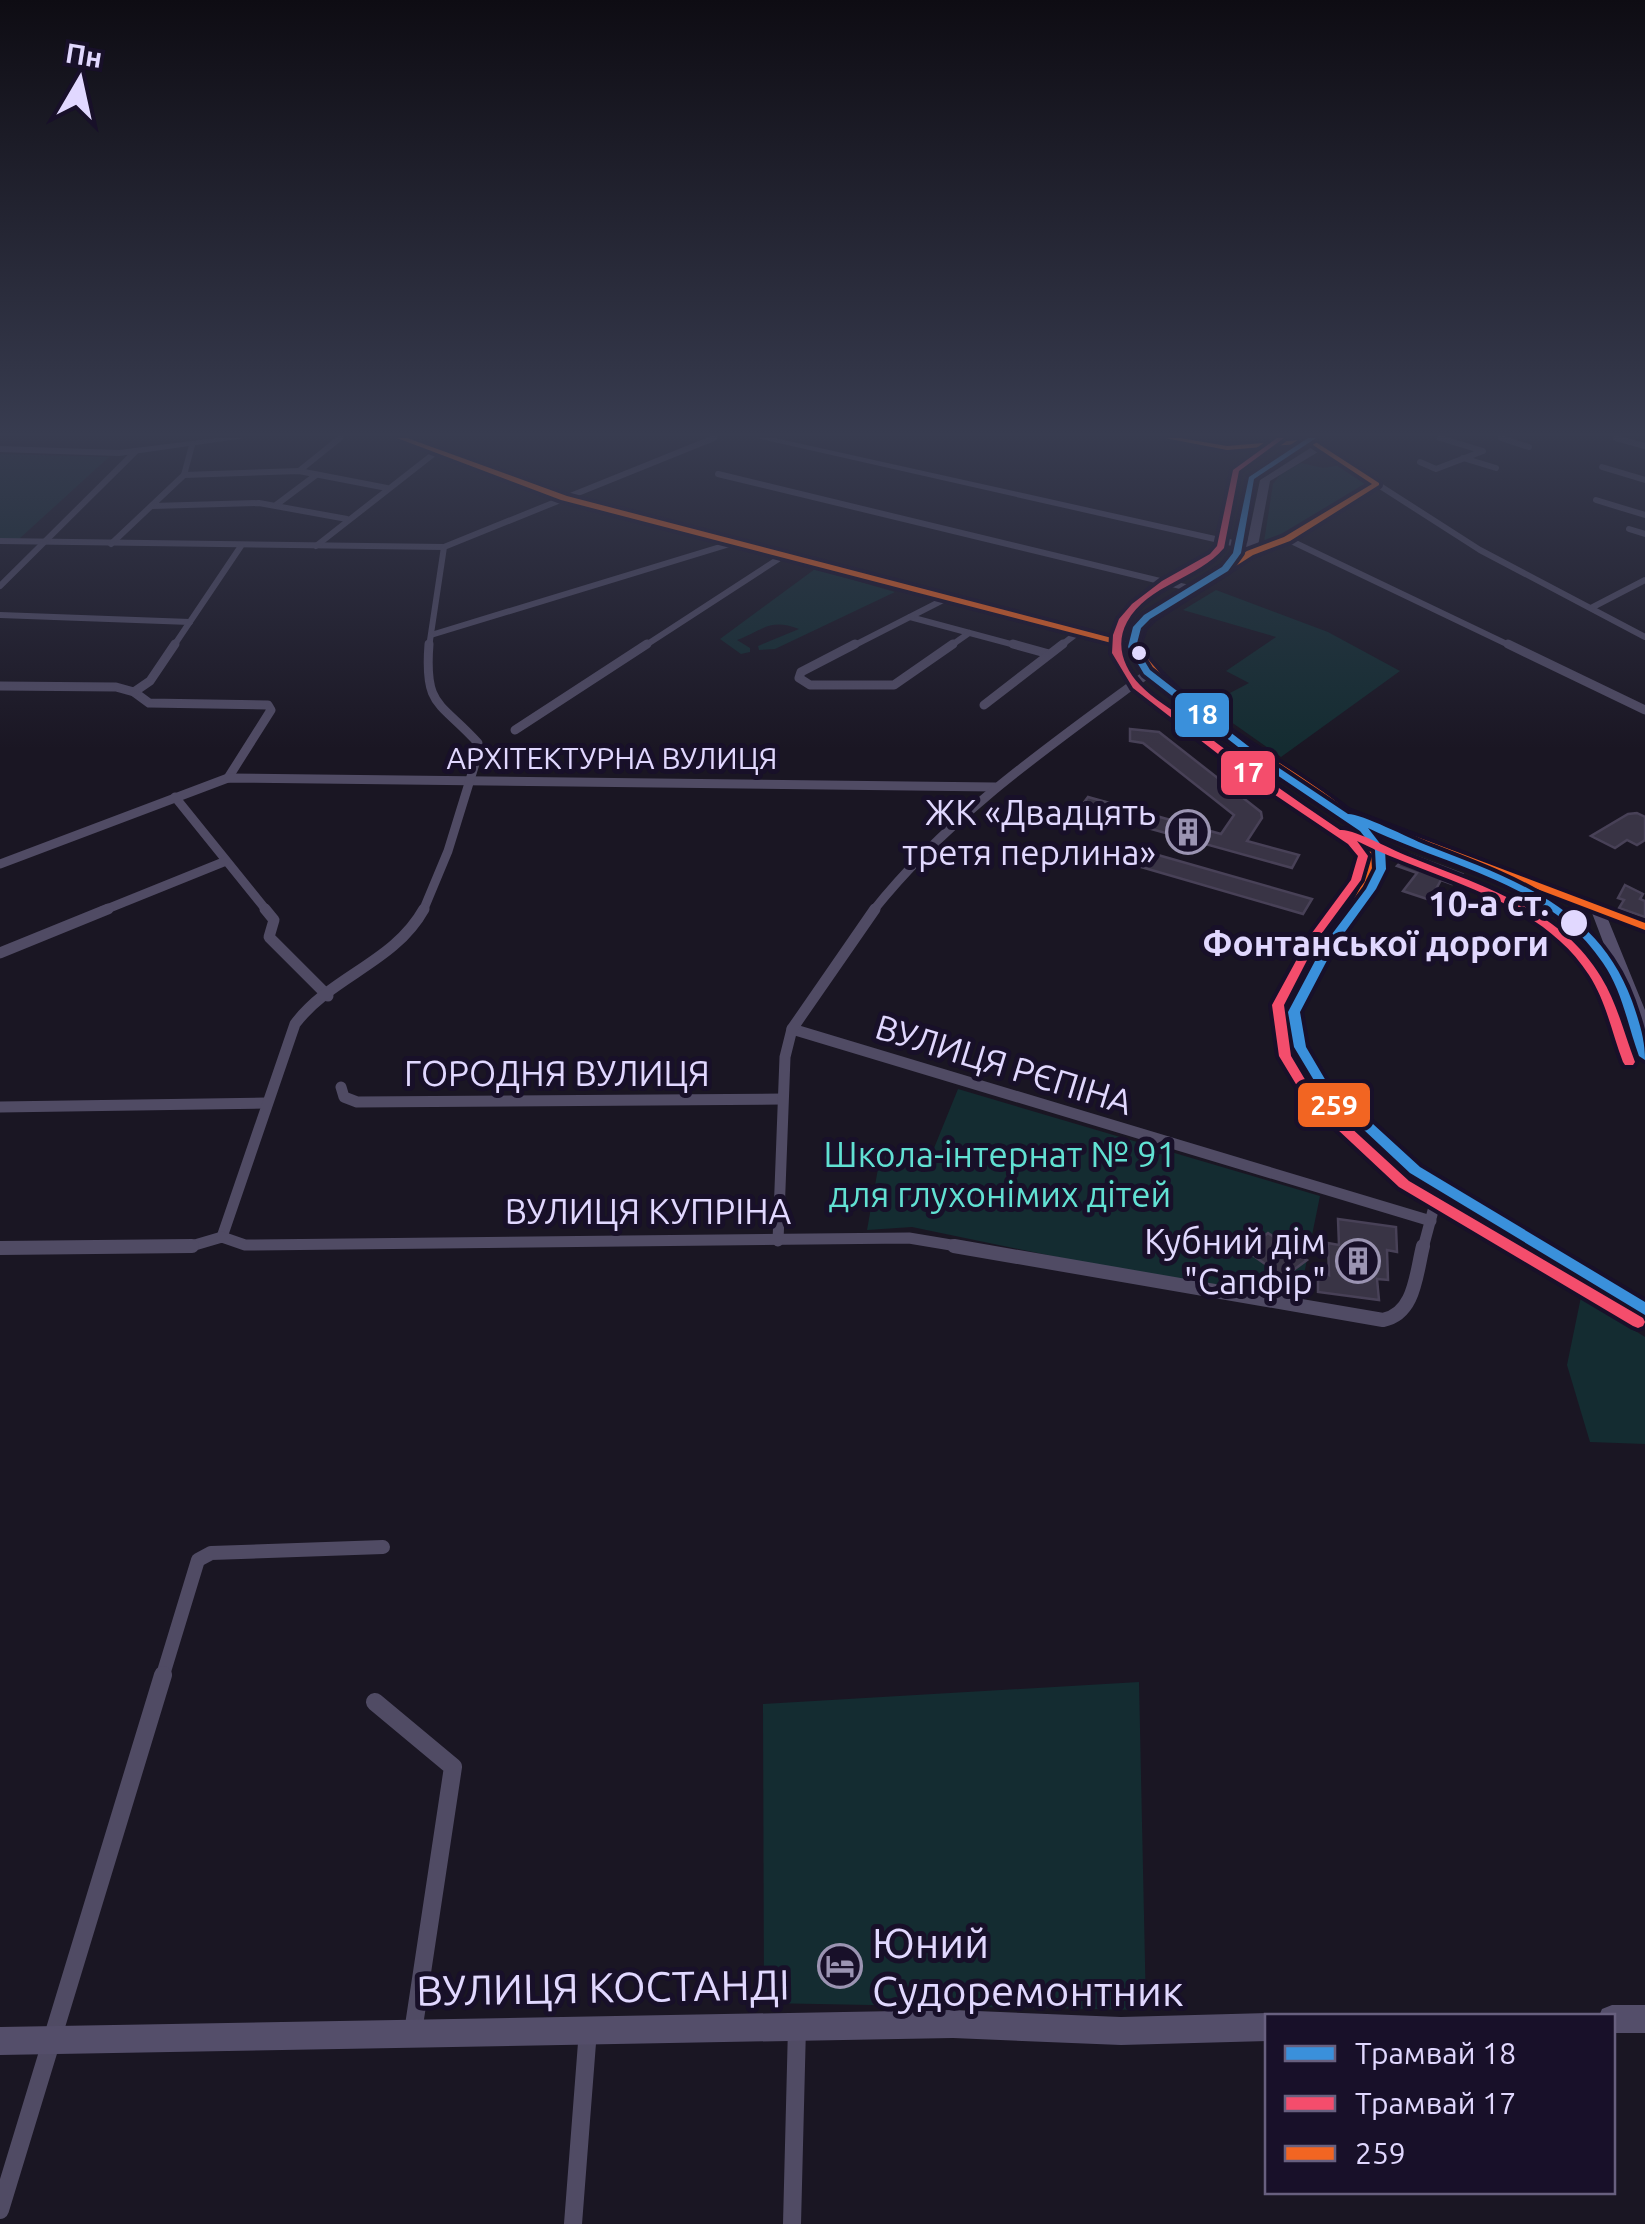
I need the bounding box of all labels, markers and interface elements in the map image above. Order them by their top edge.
north arrow [30,30,130,130]
text: Пн [63,37,105,73]
unlabelled marker [1129,643,1149,663]
line badge: 18 [1173,691,1231,739]
text: 18 [1186,698,1218,729]
street label: АРХІТЕКТУРНА ВУЛИЦЯ [447,741,778,775]
line badge: 17 [1219,749,1277,797]
text: 17 [1232,756,1264,787]
place label: ЖК «Двадцять третя перлина» [902,792,1156,872]
building icon: ЖК «Двадцять третя перлина» [1165,809,1211,855]
place label: 10-а ст. Фонтанської дороги [1202,883,1549,963]
marker: 10-а ст. Фонтанської дороги [1558,907,1590,939]
street label: ВУЛИЦЯ РЄПІНА [871,1006,1137,1122]
street label: ГОРОДНЯ ВУЛИЦЯ [404,1053,710,1093]
line badge: 259 [1296,1081,1372,1129]
text: 259 [1310,1089,1358,1120]
park label: Школа-інтернат № 91 для глухонімих дітей [824,1134,1176,1214]
street label: ВУЛИЦЯ КУПРІНА [505,1191,792,1231]
place label: Кубний дім "Сапфір" [1144,1221,1326,1301]
building icon: Кубний дім "Сапфір" [1335,1238,1381,1284]
place label: Юний Судоремонтник [872,1919,1184,2014]
hotel icon: Юний Судоремонтник [817,1943,863,1989]
street label: ВУЛИЦЯ КОСТАНДІ [416,1960,790,2014]
legend [1265,2014,1615,2194]
text: Трамвай 18 [1355,2036,1516,2070]
text: Трамвай 17 [1355,2086,1516,2120]
text: 259 [1355,2136,1406,2170]

